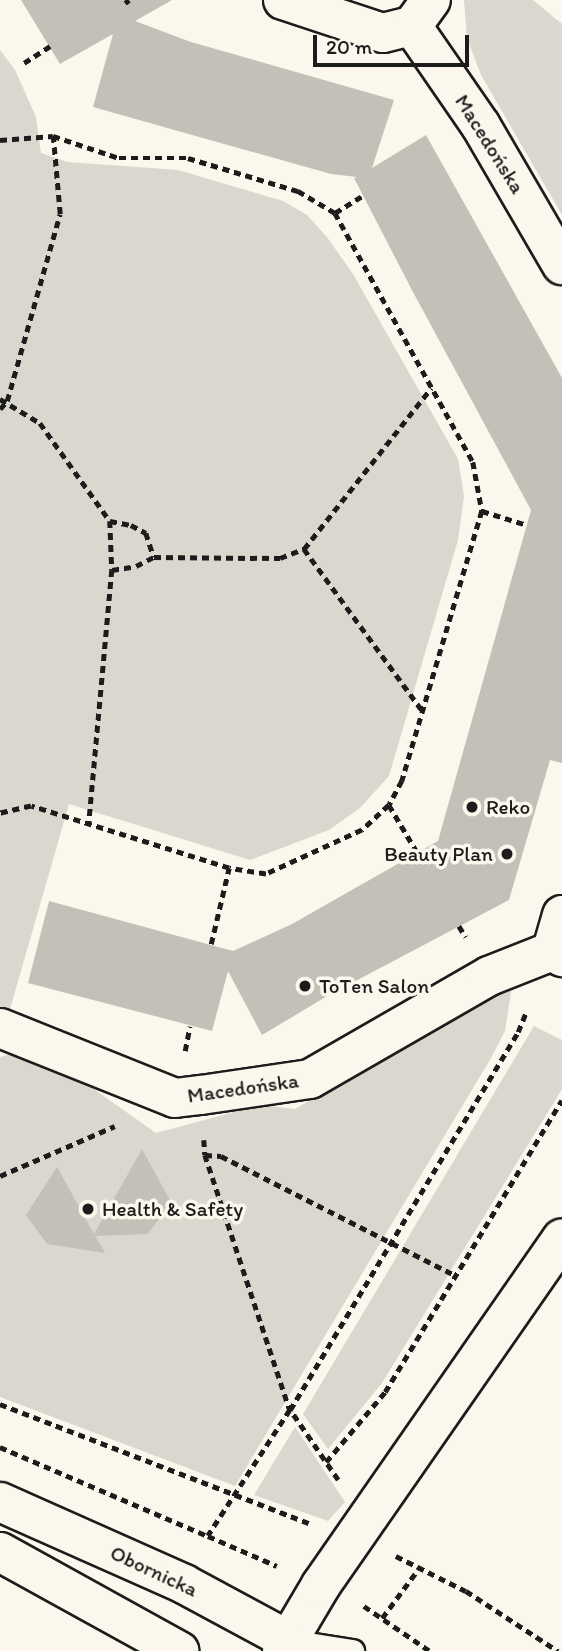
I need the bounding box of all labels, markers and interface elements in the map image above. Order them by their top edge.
scale bar [317,21,473,65]
text: 20 m [326,34,372,59]
street label: Macedońska [450,90,530,198]
place label: Reko [486,794,530,820]
marker: Reko [464,799,480,815]
place label: Beauty Plan [385,841,493,867]
marker: Beauty Plan [499,846,515,862]
place label: ToTen Salon [319,973,428,999]
marker: ToTen Salon [297,978,313,994]
street label: Macedońska [186,1068,300,1108]
place label: Health & Safety [102,1196,243,1222]
marker: Health & Safety [80,1201,96,1217]
street label: Obornicka [106,1540,202,1602]

